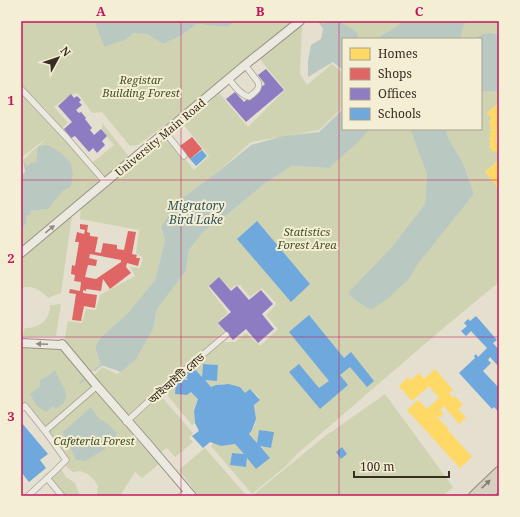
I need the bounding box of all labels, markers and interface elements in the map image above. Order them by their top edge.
text: A [96,2,106,20]
text: B [256,2,265,20]
text: C [415,2,424,20]
north arrow [38,38,78,78]
legend [342,38,482,130]
text: N [58,43,75,60]
text: Homes [378,45,418,62]
text: Shops [378,65,412,82]
park label: Registar Building Forest [101,72,181,100]
text: Offices [378,85,417,102]
text: 1 [7,91,15,109]
street label: University Main Road [112,95,209,179]
text: Schools [378,105,421,122]
water label: Migratory Bird Lake [166,197,225,228]
park label: Statistics Forest Area [276,224,337,252]
one-way arrow [44,225,55,234]
text: 2 [7,249,15,267]
one-way arrow [36,341,48,348]
street label: আইআইটি রোড [144,349,208,407]
text: 3 [7,407,15,425]
park label: Cafeteria Forest [53,433,136,448]
scale bar [354,453,449,479]
text: 100 m [360,458,395,475]
one-way arrow [482,480,491,489]

